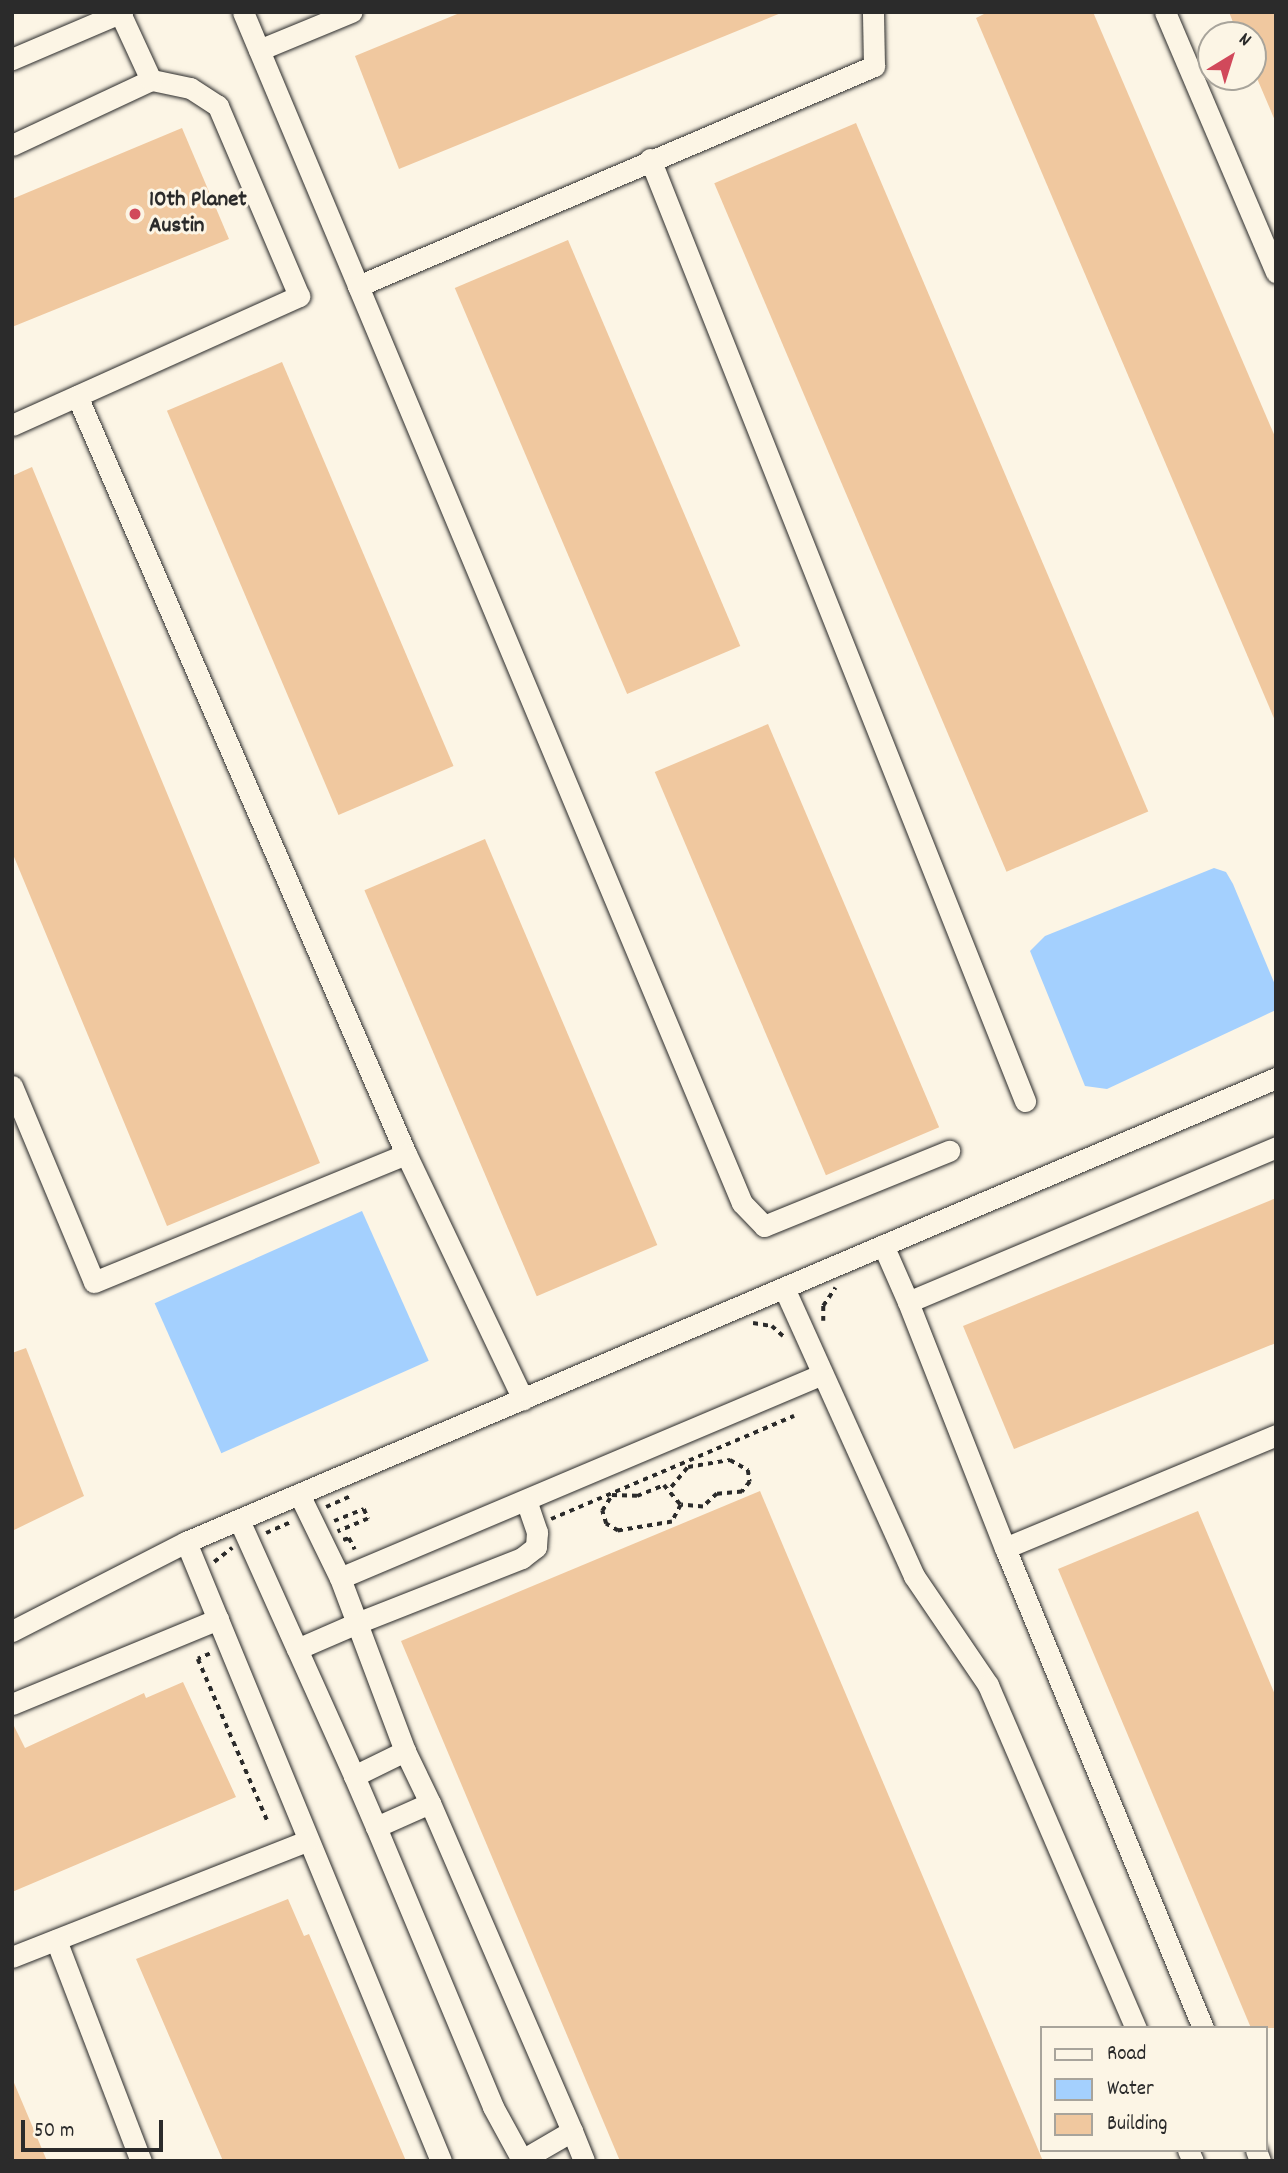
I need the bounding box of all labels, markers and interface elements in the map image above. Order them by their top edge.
north arrow [1197,21,1267,91]
text: N [1232,27,1256,54]
place label: 10th Planet Austin [149,187,247,241]
marker: 10th Planet Austin [127,206,143,222]
legend [1040,2026,1267,2152]
text: Road [1107,2040,1146,2070]
text: Water [1107,2075,1154,2105]
scale bar [24,2106,166,2150]
text: Building [1107,2110,1167,2140]
text: 50 m [34,2117,74,2147]

